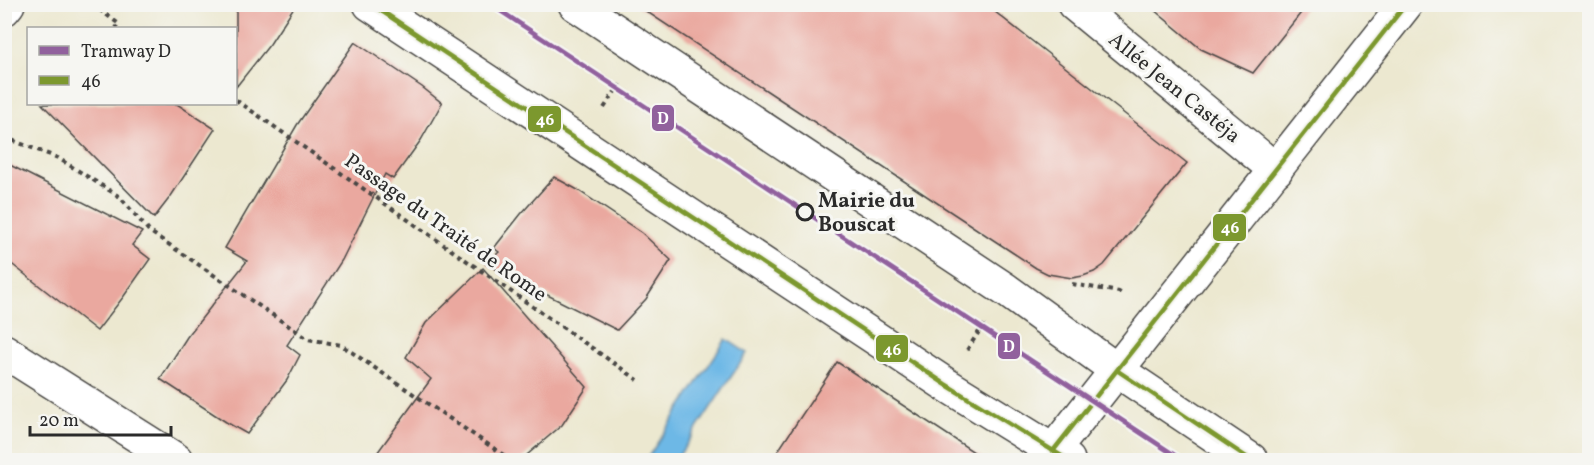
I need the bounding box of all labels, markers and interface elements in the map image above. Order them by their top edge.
street label: Allée Jean Castéja [1102,26,1246,150]
legend [27,27,237,105]
text: Tramway D [81,40,171,65]
text: 46 [81,70,101,95]
line badge: D [651,104,675,132]
line badge: 46 [527,105,562,133]
text: D [657,109,669,131]
text: 46 [536,110,554,132]
street label: Passage du Traité de Rome [338,147,552,309]
place label: Mairie du Bouscat [818,187,915,240]
marker: Mairie du Bouscat [796,203,814,221]
line badge: 46 [1212,213,1247,242]
text: 46 [1221,218,1239,240]
line badge: D [997,332,1021,360]
line badge: 46 [875,334,909,363]
text: D [1003,337,1015,359]
text: 46 [883,340,901,362]
scale bar [30,399,171,437]
text: 20 m [39,409,79,434]

